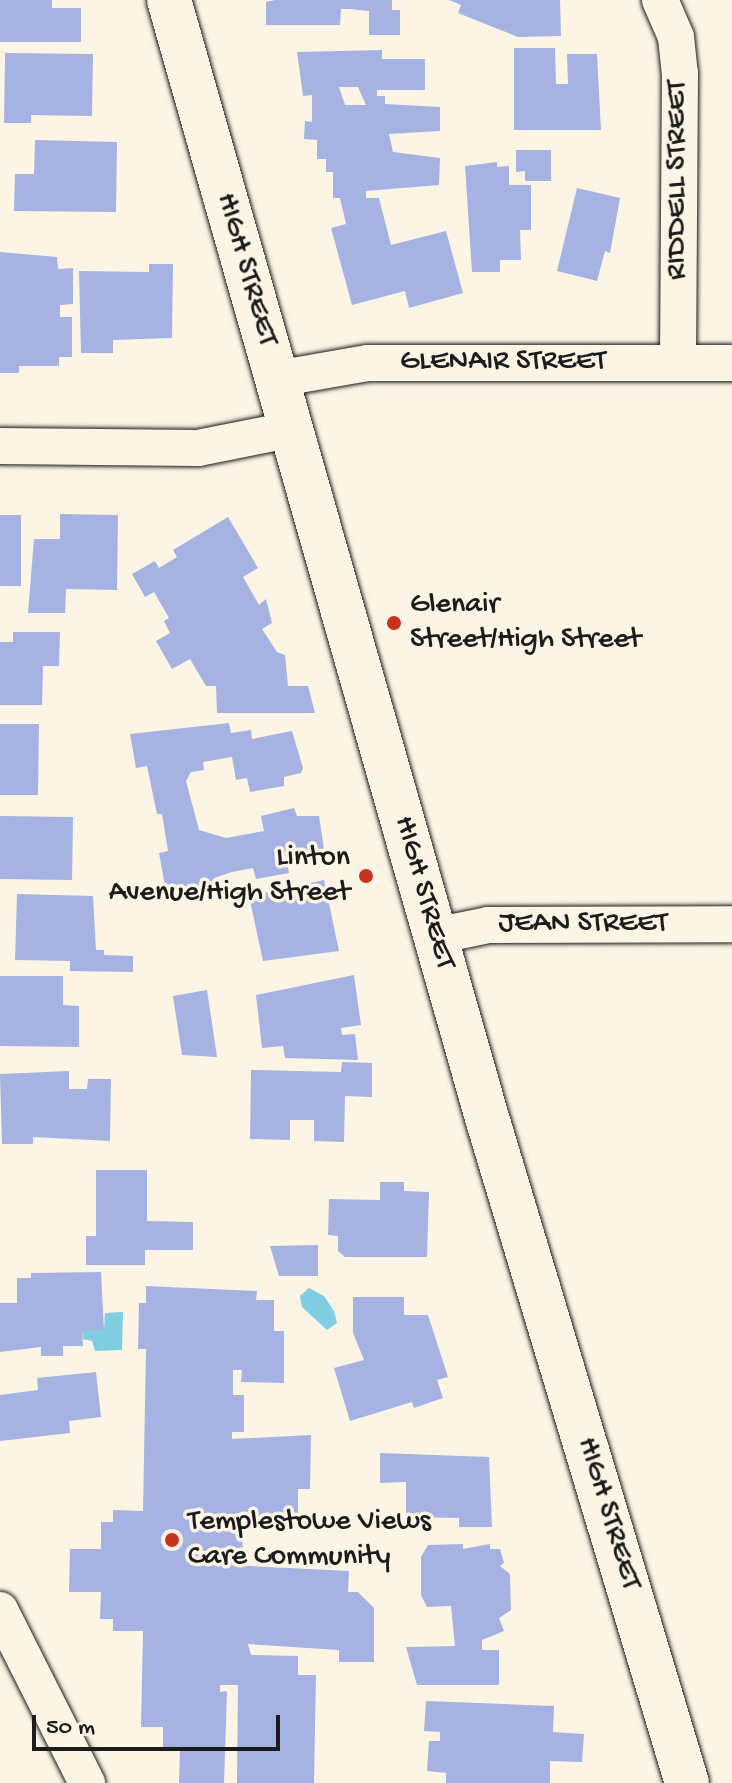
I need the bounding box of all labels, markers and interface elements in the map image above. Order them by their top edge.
street label: RIDDELL STREET [661,80,697,280]
street label: HIGH STREET [206,189,284,351]
street label: GLENAIR STREET [400,345,606,381]
place label: Glenair Street/High Street [410,588,641,658]
marker: Glenair Street/High Street [385,614,403,632]
street label: HIGH STREET [384,812,462,974]
place label: Linton Avenue/High Street [109,841,350,912]
marker: Linton Avenue/High Street [357,867,375,885]
street label: JEAN STREET [498,907,668,943]
street label: HIGH STREET [567,1433,647,1595]
place label: Templestowe Views Care Community [188,1505,431,1576]
marker: Templestowe Views Care Community [163,1531,181,1549]
scale bar [36,1699,284,1749]
text: 50 m [46,1714,95,1743]

